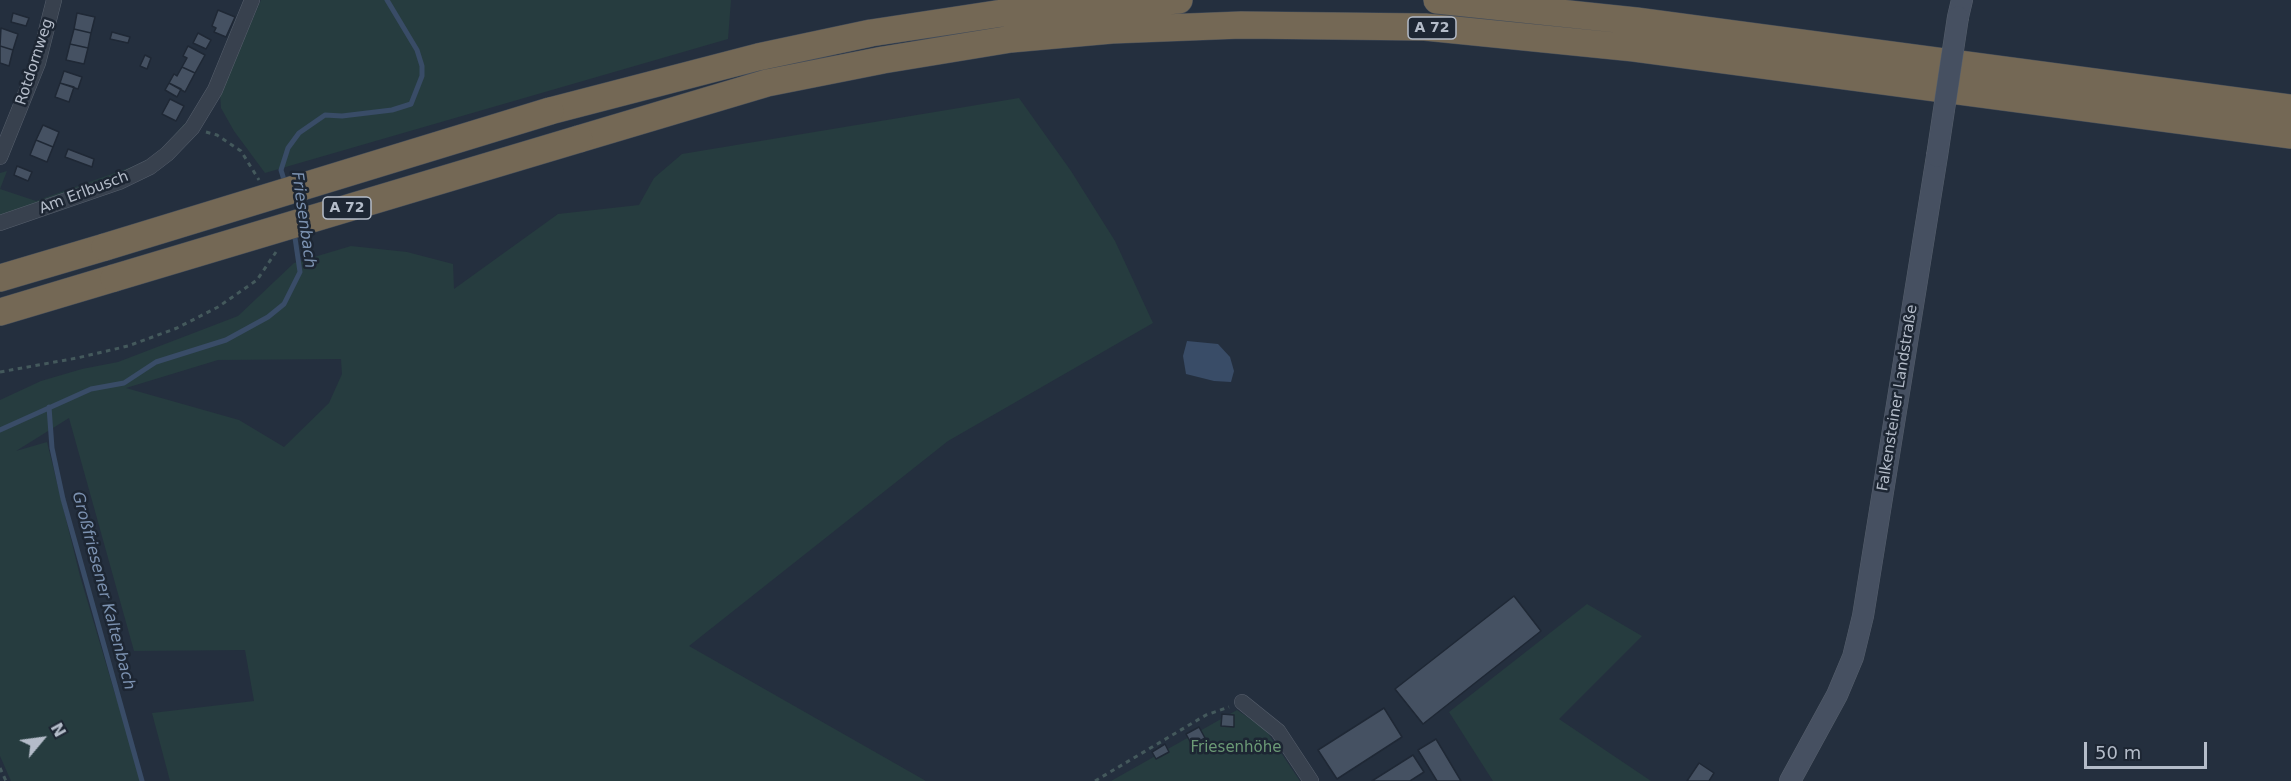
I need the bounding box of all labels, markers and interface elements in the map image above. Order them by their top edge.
street label: Rotdornweg [13,16,57,108]
road number: A 72 [1408,17,1456,39]
street label: Am Erlbusch [37,168,131,218]
water label: Friesenbach [287,170,319,270]
road number: A 72 [323,197,371,219]
street label: Falkensteiner Landstraße [1874,303,1922,493]
water label: Großfriesener Kaltenbach [67,490,139,692]
north arrow [12,709,72,769]
text: N [47,720,70,740]
scale bar [2087,730,2210,768]
park label: Friesenhöhe [1190,739,1282,757]
text: 50 m [2095,742,2141,763]

